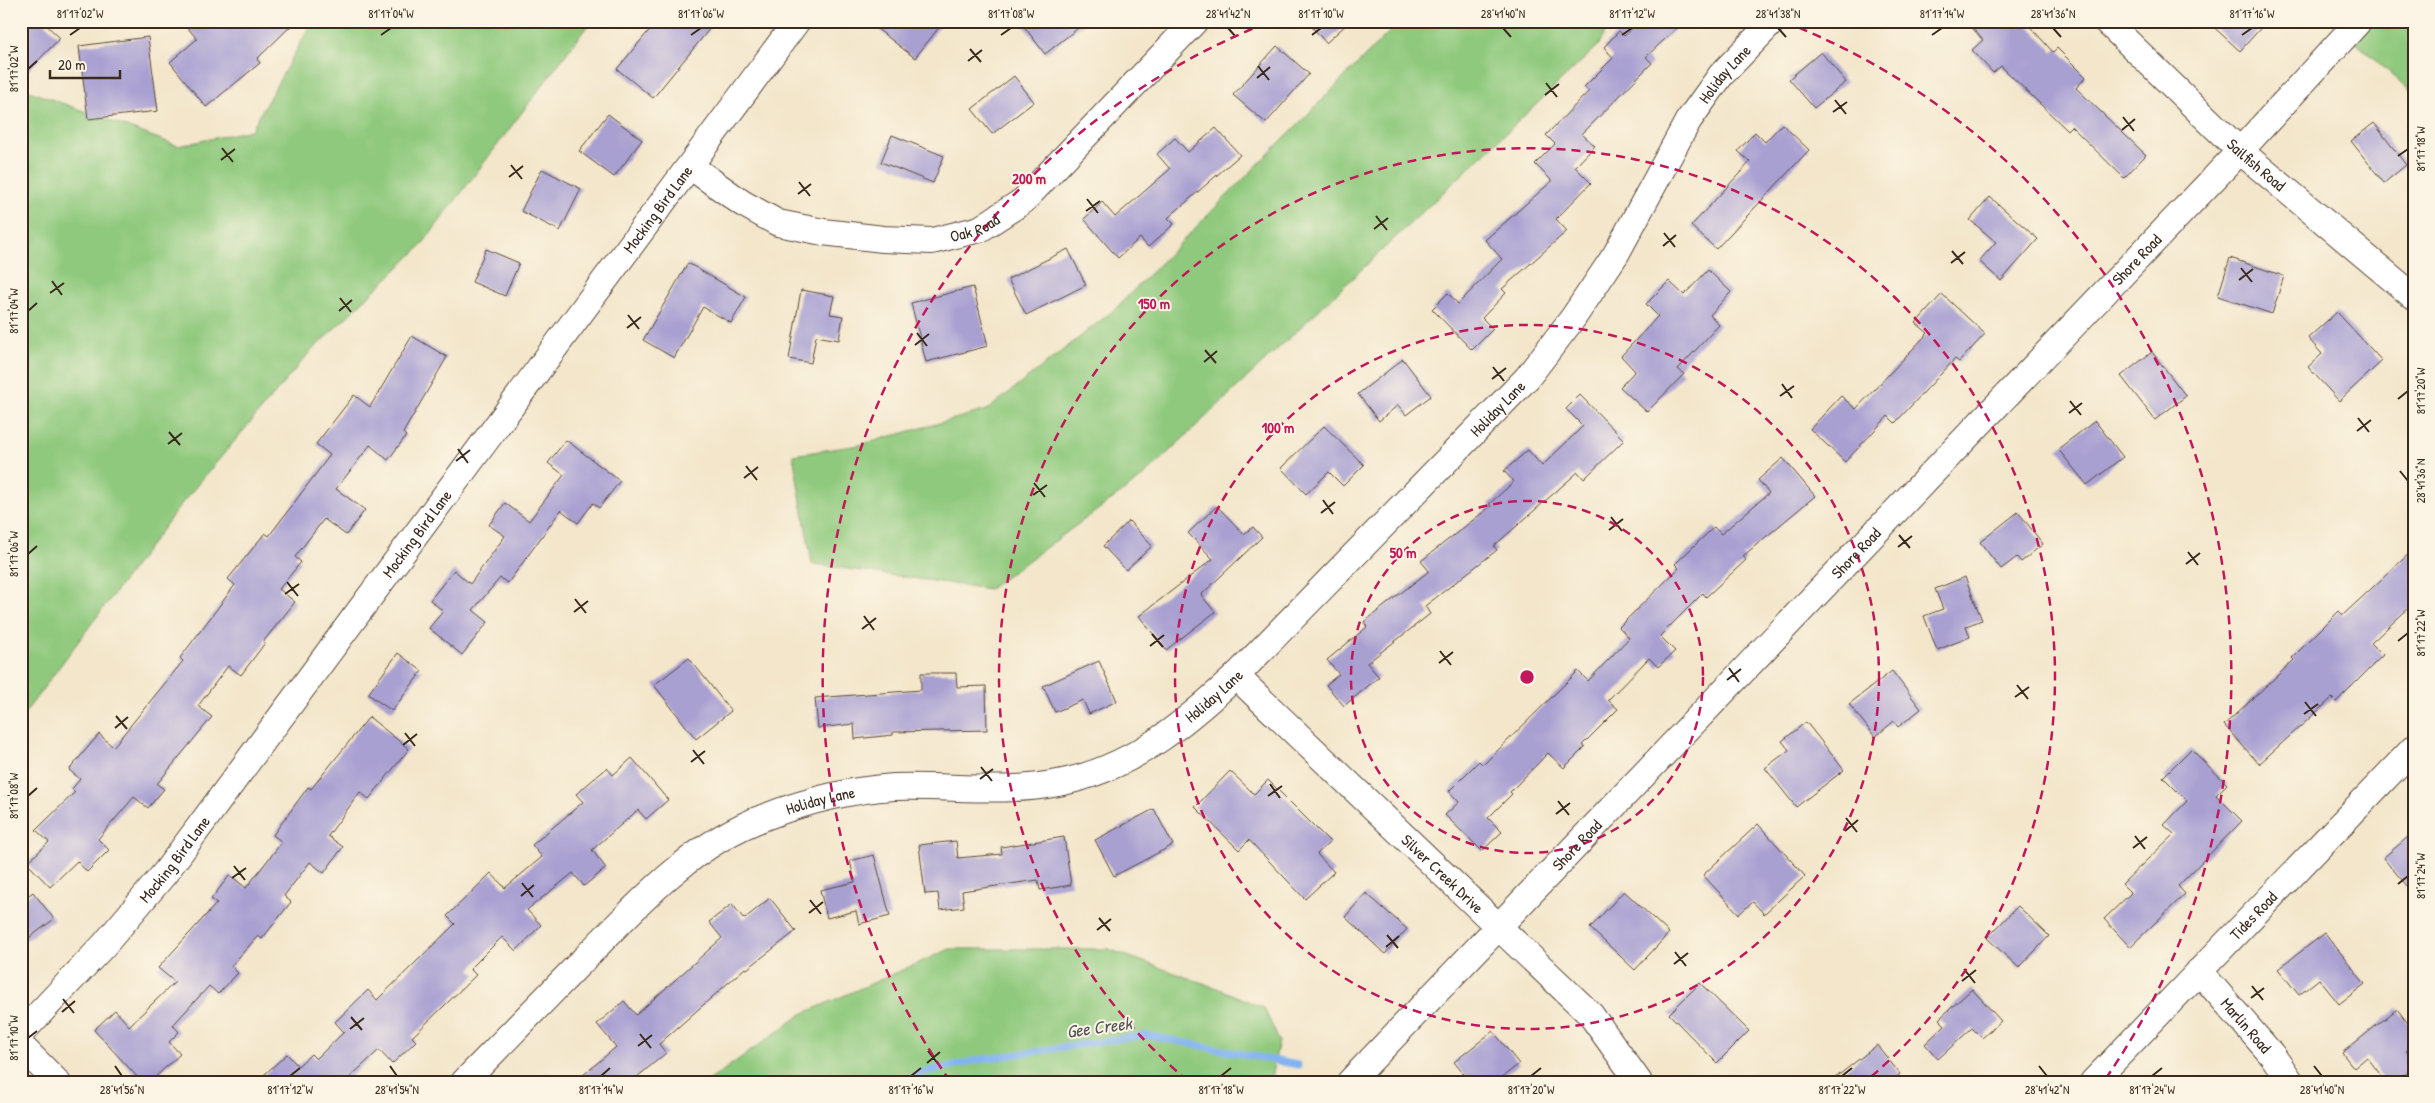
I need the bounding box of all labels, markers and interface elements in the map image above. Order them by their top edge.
text: 81°17'02"W [57,5,104,22]
text: 81°17'04"W [368,5,414,22]
text: 81°17'06"W [678,5,725,22]
text: 81°17'08"W [988,5,1035,22]
text: 28°41'42"N [1206,5,1250,22]
text: 81°17'10"W [1298,5,1344,22]
text: 28°41'40"N [1481,5,1525,22]
text: 81°17'12"W [1609,5,1655,22]
text: 28°41'38"N [1755,5,1801,22]
text: 81°17'14"W [1920,5,1965,22]
text: 28°41'36"N [2031,5,2075,22]
text: 81°17'16"W [2230,5,2275,22]
street label: Holiday Lane [1693,39,1756,108]
text: 81°17'02"W [5,45,22,92]
scale bar [50,48,120,80]
text: 20 m [58,54,85,75]
text: 81°17'18"W [2412,126,2429,172]
street label: Sailfish Road [2222,133,2290,196]
street label: Mocking Bird Lane [618,160,698,257]
text: 200 m [1012,168,1046,189]
street label: Oak Road [948,208,1004,247]
street label: Shore Road [2107,229,2166,290]
text: 81°17'04"W [5,288,22,334]
text: 150 m [1138,293,1170,314]
text: 81°17'20"W [2412,367,2429,414]
street label: Holiday Lane [1465,375,1530,441]
text: 100 m [1262,417,1294,438]
text: 28°41'36"N [2412,459,2429,503]
street label: Mocking Bird Lane [377,485,457,582]
street label: Shore Road [1826,522,1886,583]
text: 81°17'06"W [5,530,22,577]
text: 50 m [1390,542,1416,563]
text: 81°17'22"W [2412,609,2429,656]
street label: Holiday Lane [1180,664,1248,728]
centre of rings [1518,668,1536,686]
text: 81°17'08"W [5,772,22,819]
street label: Holiday Lane [783,781,857,820]
street label: Mocking Bird Lane [134,811,215,907]
street label: Shore Road [1547,815,1606,875]
street label: Silver Creek Drive [1397,829,1489,919]
text: 81°17'24"W [2412,853,2429,899]
street label: Tides Road [2224,886,2282,945]
street label: Marlin Road [2216,993,2277,1058]
water label: Gee Creek [1065,1010,1135,1044]
text: 81°17'10"W [5,1015,22,1061]
text: 28°41'56"N [100,1081,144,1098]
text: 81°17'12"W [267,1081,313,1098]
text: 28°41'54"N [375,1081,419,1098]
text: 81°17'14"W [579,1081,624,1098]
text: 81°17'16"W [889,1081,934,1098]
text: 81°17'18"W [1198,1081,1244,1098]
text: 81°17'20"W [1508,1081,1555,1098]
text: 81°17'22"W [1819,1081,1866,1098]
text: 28°41'42"N [2025,1081,2069,1098]
text: 81°17'24"W [2129,1081,2175,1098]
text: 28°41'40"N [2300,1081,2344,1098]

